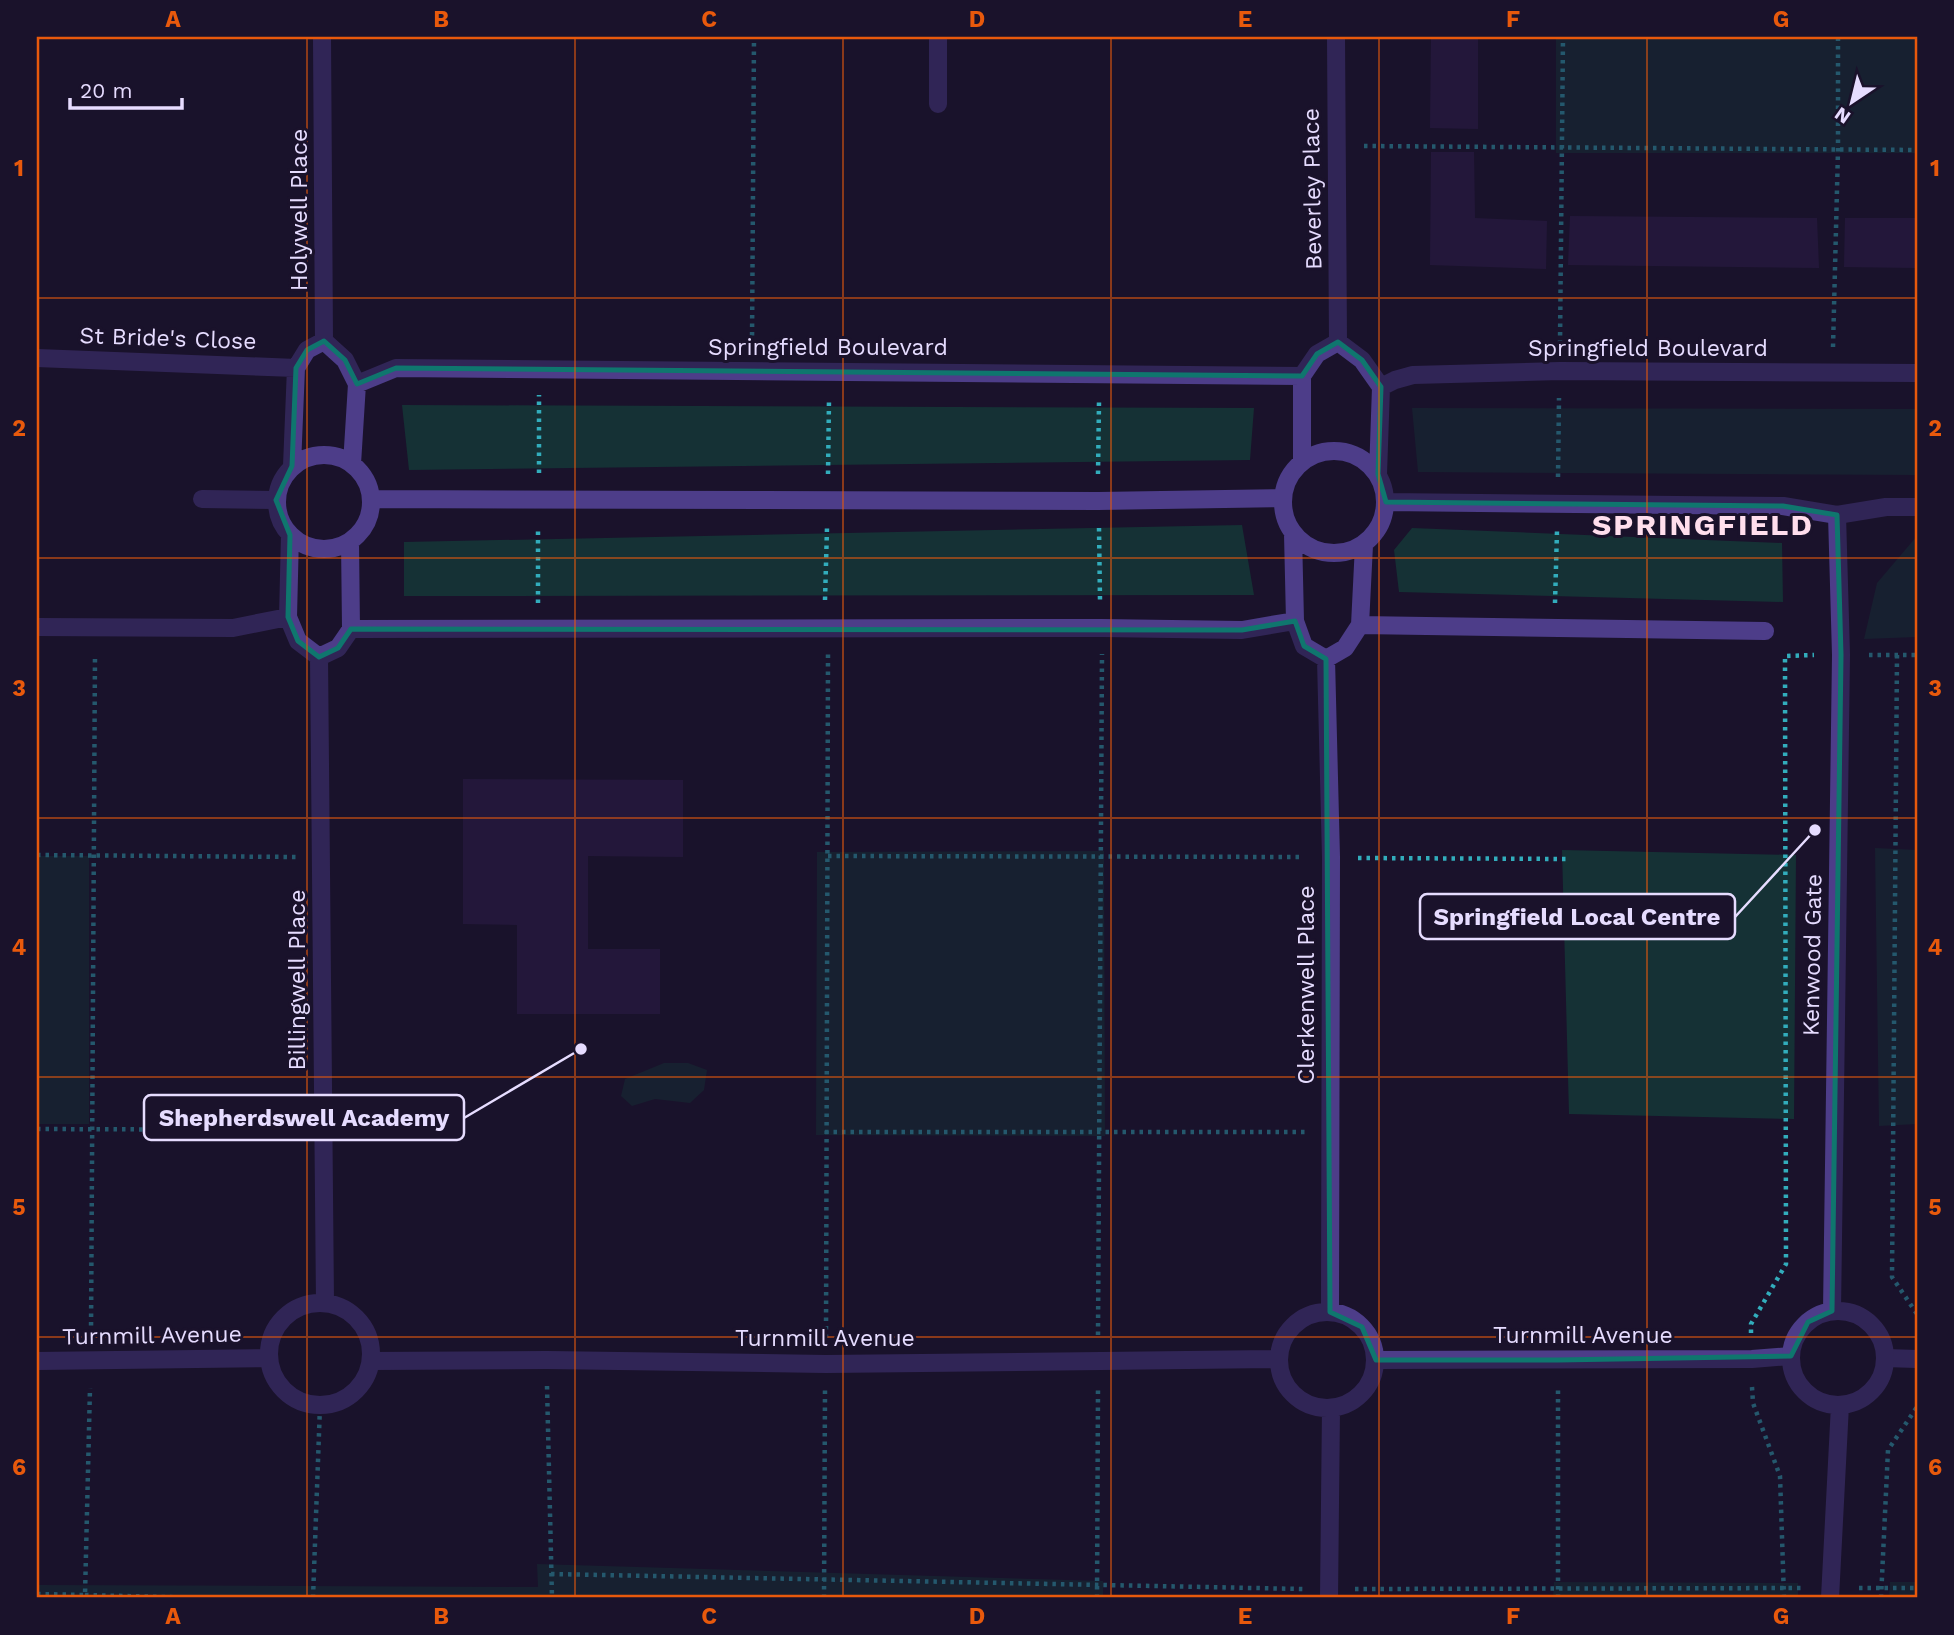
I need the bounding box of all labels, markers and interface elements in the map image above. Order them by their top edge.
text: A [165,6,181,33]
text: B [433,6,449,33]
text: C [701,6,717,33]
text: D [969,6,985,33]
text: E [1238,6,1252,33]
text: F [1506,6,1520,33]
text: G [1773,6,1789,33]
scale bar [70,66,182,110]
north arrow [1818,66,1888,136]
text: 20 m [80,78,132,103]
text: N [1830,102,1855,129]
street label: Beverley Place [1298,108,1327,270]
street label: Holywell Place [286,129,313,291]
text: 1 [14,155,24,182]
text: 1 [1930,155,1940,182]
street label: St Bride's Close [79,322,257,355]
street label: Springfield Boulevard [708,334,948,361]
street label: Springfield Boulevard [1528,335,1768,362]
text: 2 [12,415,26,442]
text: 2 [1928,415,1942,442]
district label: SPRINGFIELD [1592,507,1814,542]
text: 3 [12,675,26,702]
text: 3 [1928,675,1942,702]
street label: Kenwood Gate [1798,874,1827,1036]
street label: Clerkenwell Place [1293,886,1320,1084]
street label: Billingwell Place [284,889,311,1071]
callout: Springfield Local Centre [1420,894,1735,939]
text: Springfield Local Centre [1434,903,1721,931]
text: 4 [12,934,27,961]
text: 4 [1928,934,1943,961]
callout: Shepherdswell Academy [144,1095,464,1140]
text: Shepherdswell Academy [159,1104,450,1132]
text: 5 [12,1194,26,1221]
text: 5 [1928,1194,1942,1221]
street label: Turnmill Avenue [62,1320,242,1351]
street label: Turnmill Avenue [1493,1322,1673,1349]
street label: Turnmill Avenue [735,1325,915,1352]
text: 6 [12,1454,26,1481]
text: 6 [1928,1454,1942,1481]
text: A [165,1603,181,1630]
text: B [433,1603,449,1630]
text: C [701,1603,717,1630]
text: D [969,1603,985,1630]
text: E [1238,1603,1252,1630]
text: F [1506,1603,1520,1630]
text: G [1773,1603,1789,1630]

